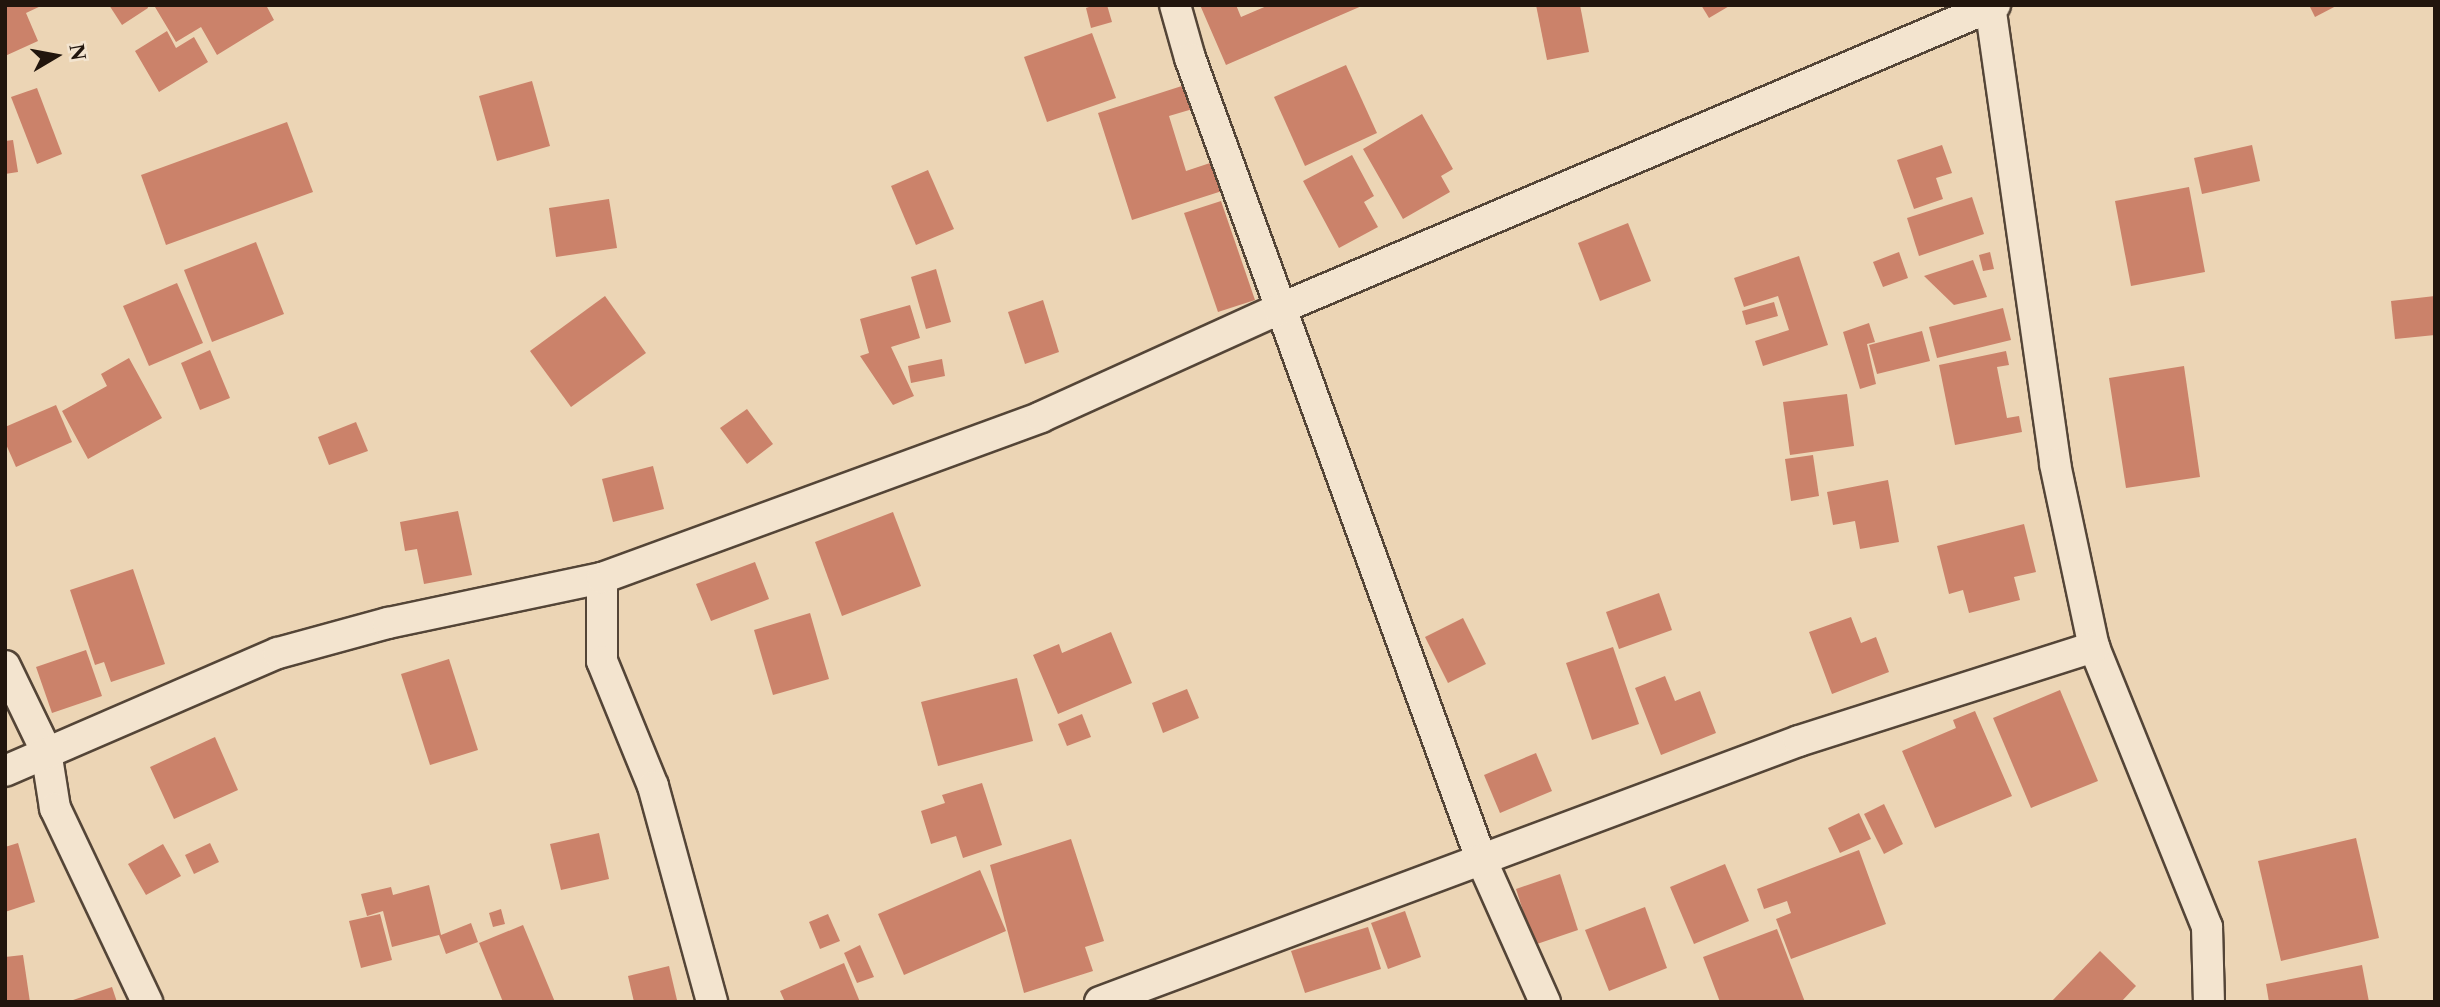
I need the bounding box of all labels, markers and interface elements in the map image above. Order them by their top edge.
north arrow [21,21,91,91]
text: N [64,42,90,62]

